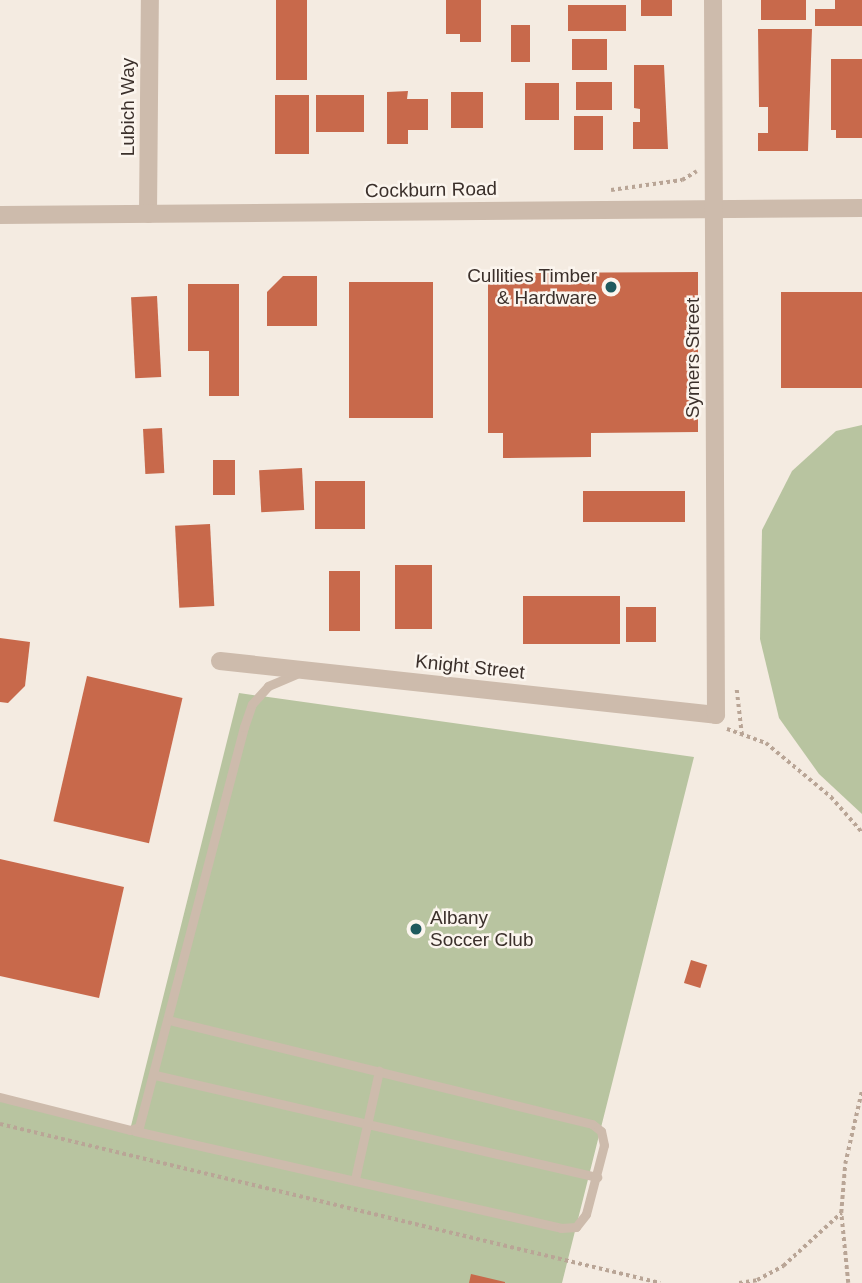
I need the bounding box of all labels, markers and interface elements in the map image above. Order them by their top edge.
street label: Lubich Way [117,58,139,156]
street label: Cockburn Road [365,177,497,203]
place label: Cullities Timber & Hardware [467,265,597,309]
marker: Cullities Timber & Hardware [603,279,619,295]
street label: Symers Street [682,298,704,418]
street label: Knight Street [414,650,526,684]
place label: Albany Soccer Club [430,907,533,951]
marker: Albany Soccer Club [408,921,424,937]

